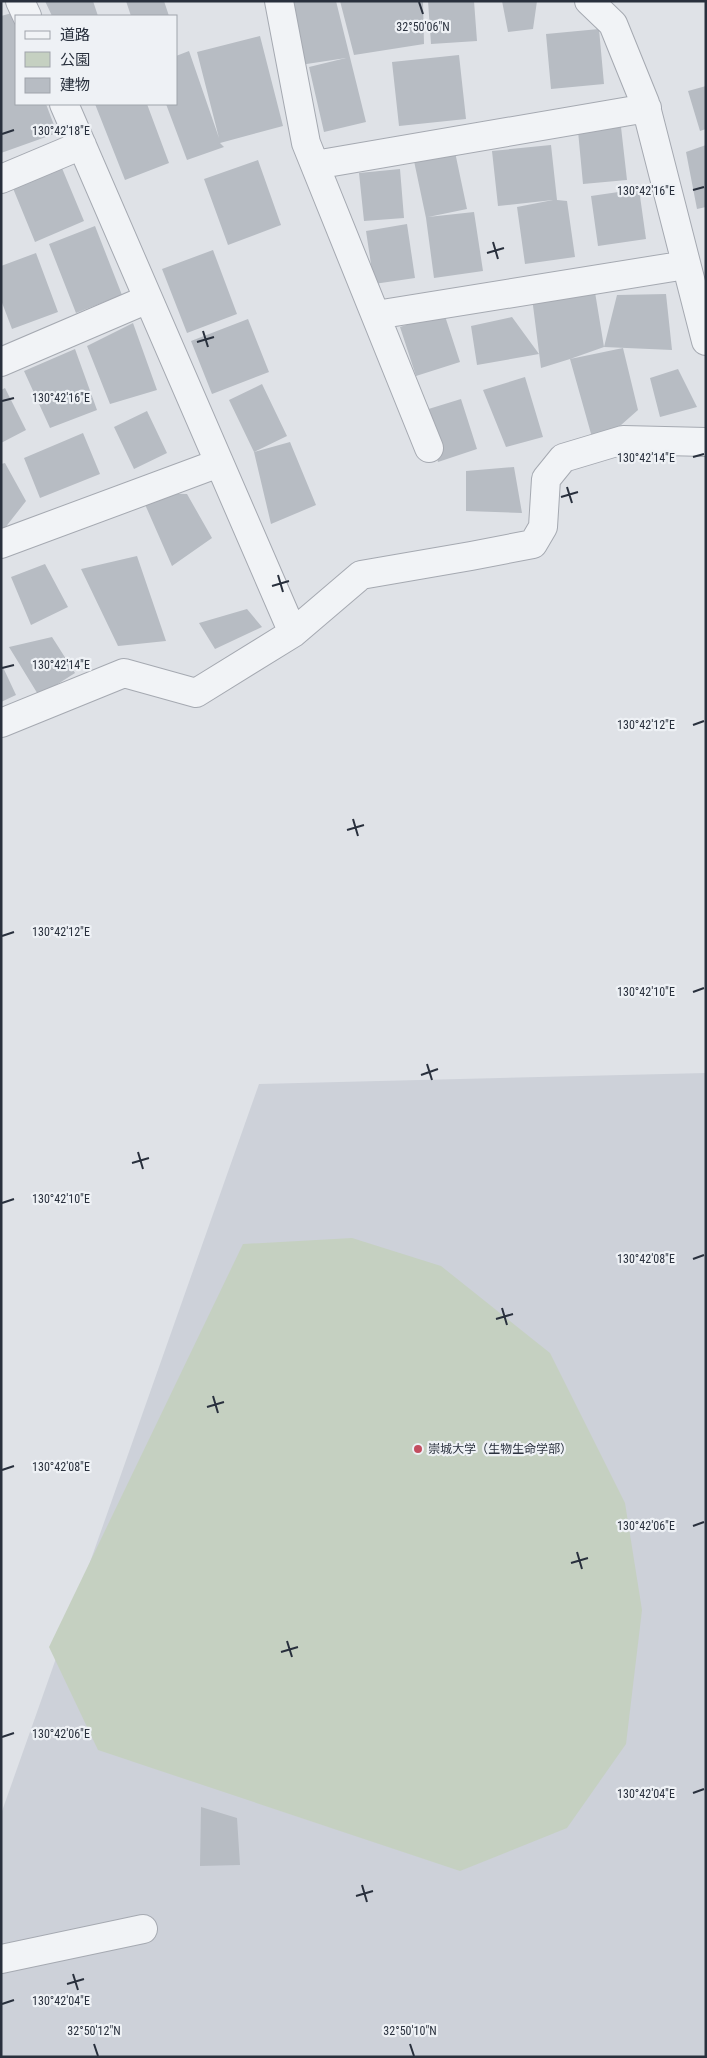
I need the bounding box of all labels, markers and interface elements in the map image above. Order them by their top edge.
legend [15,15,178,105]
text: 32°50'06"N [396,20,450,34]
text: 道路 [60,26,90,44]
text: 公園 [60,51,90,69]
text: 建物 [60,76,90,94]
text: 130°42'18"E [32,124,90,138]
text: 130°42'16"E [617,184,675,198]
text: 130°42'16"E [32,391,90,405]
text: 130°42'14"E [617,451,675,465]
text: 130°42'14"E [32,658,90,672]
text: 130°42'12"E [617,718,675,732]
text: 130°42'12"E [32,925,90,939]
text: 130°42'10"E [617,985,675,999]
text: 130°42'10"E [32,1192,90,1206]
text: 130°42'08"E [617,1252,675,1266]
place label: 崇城大学（生物生命学部） [428,1442,572,1456]
marker: 崇城大学（生物生命学部） [412,1443,424,1455]
text: 130°42'08"E [32,1460,90,1474]
text: 130°42'06"E [617,1519,675,1533]
text: 130°42'06"E [32,1727,90,1741]
text: 130°42'04"E [617,1787,675,1801]
text: 130°42'04"E [32,1994,90,2008]
text: 32°50'12"N [67,2024,121,2038]
text: 32°50'10"N [383,2024,437,2038]

